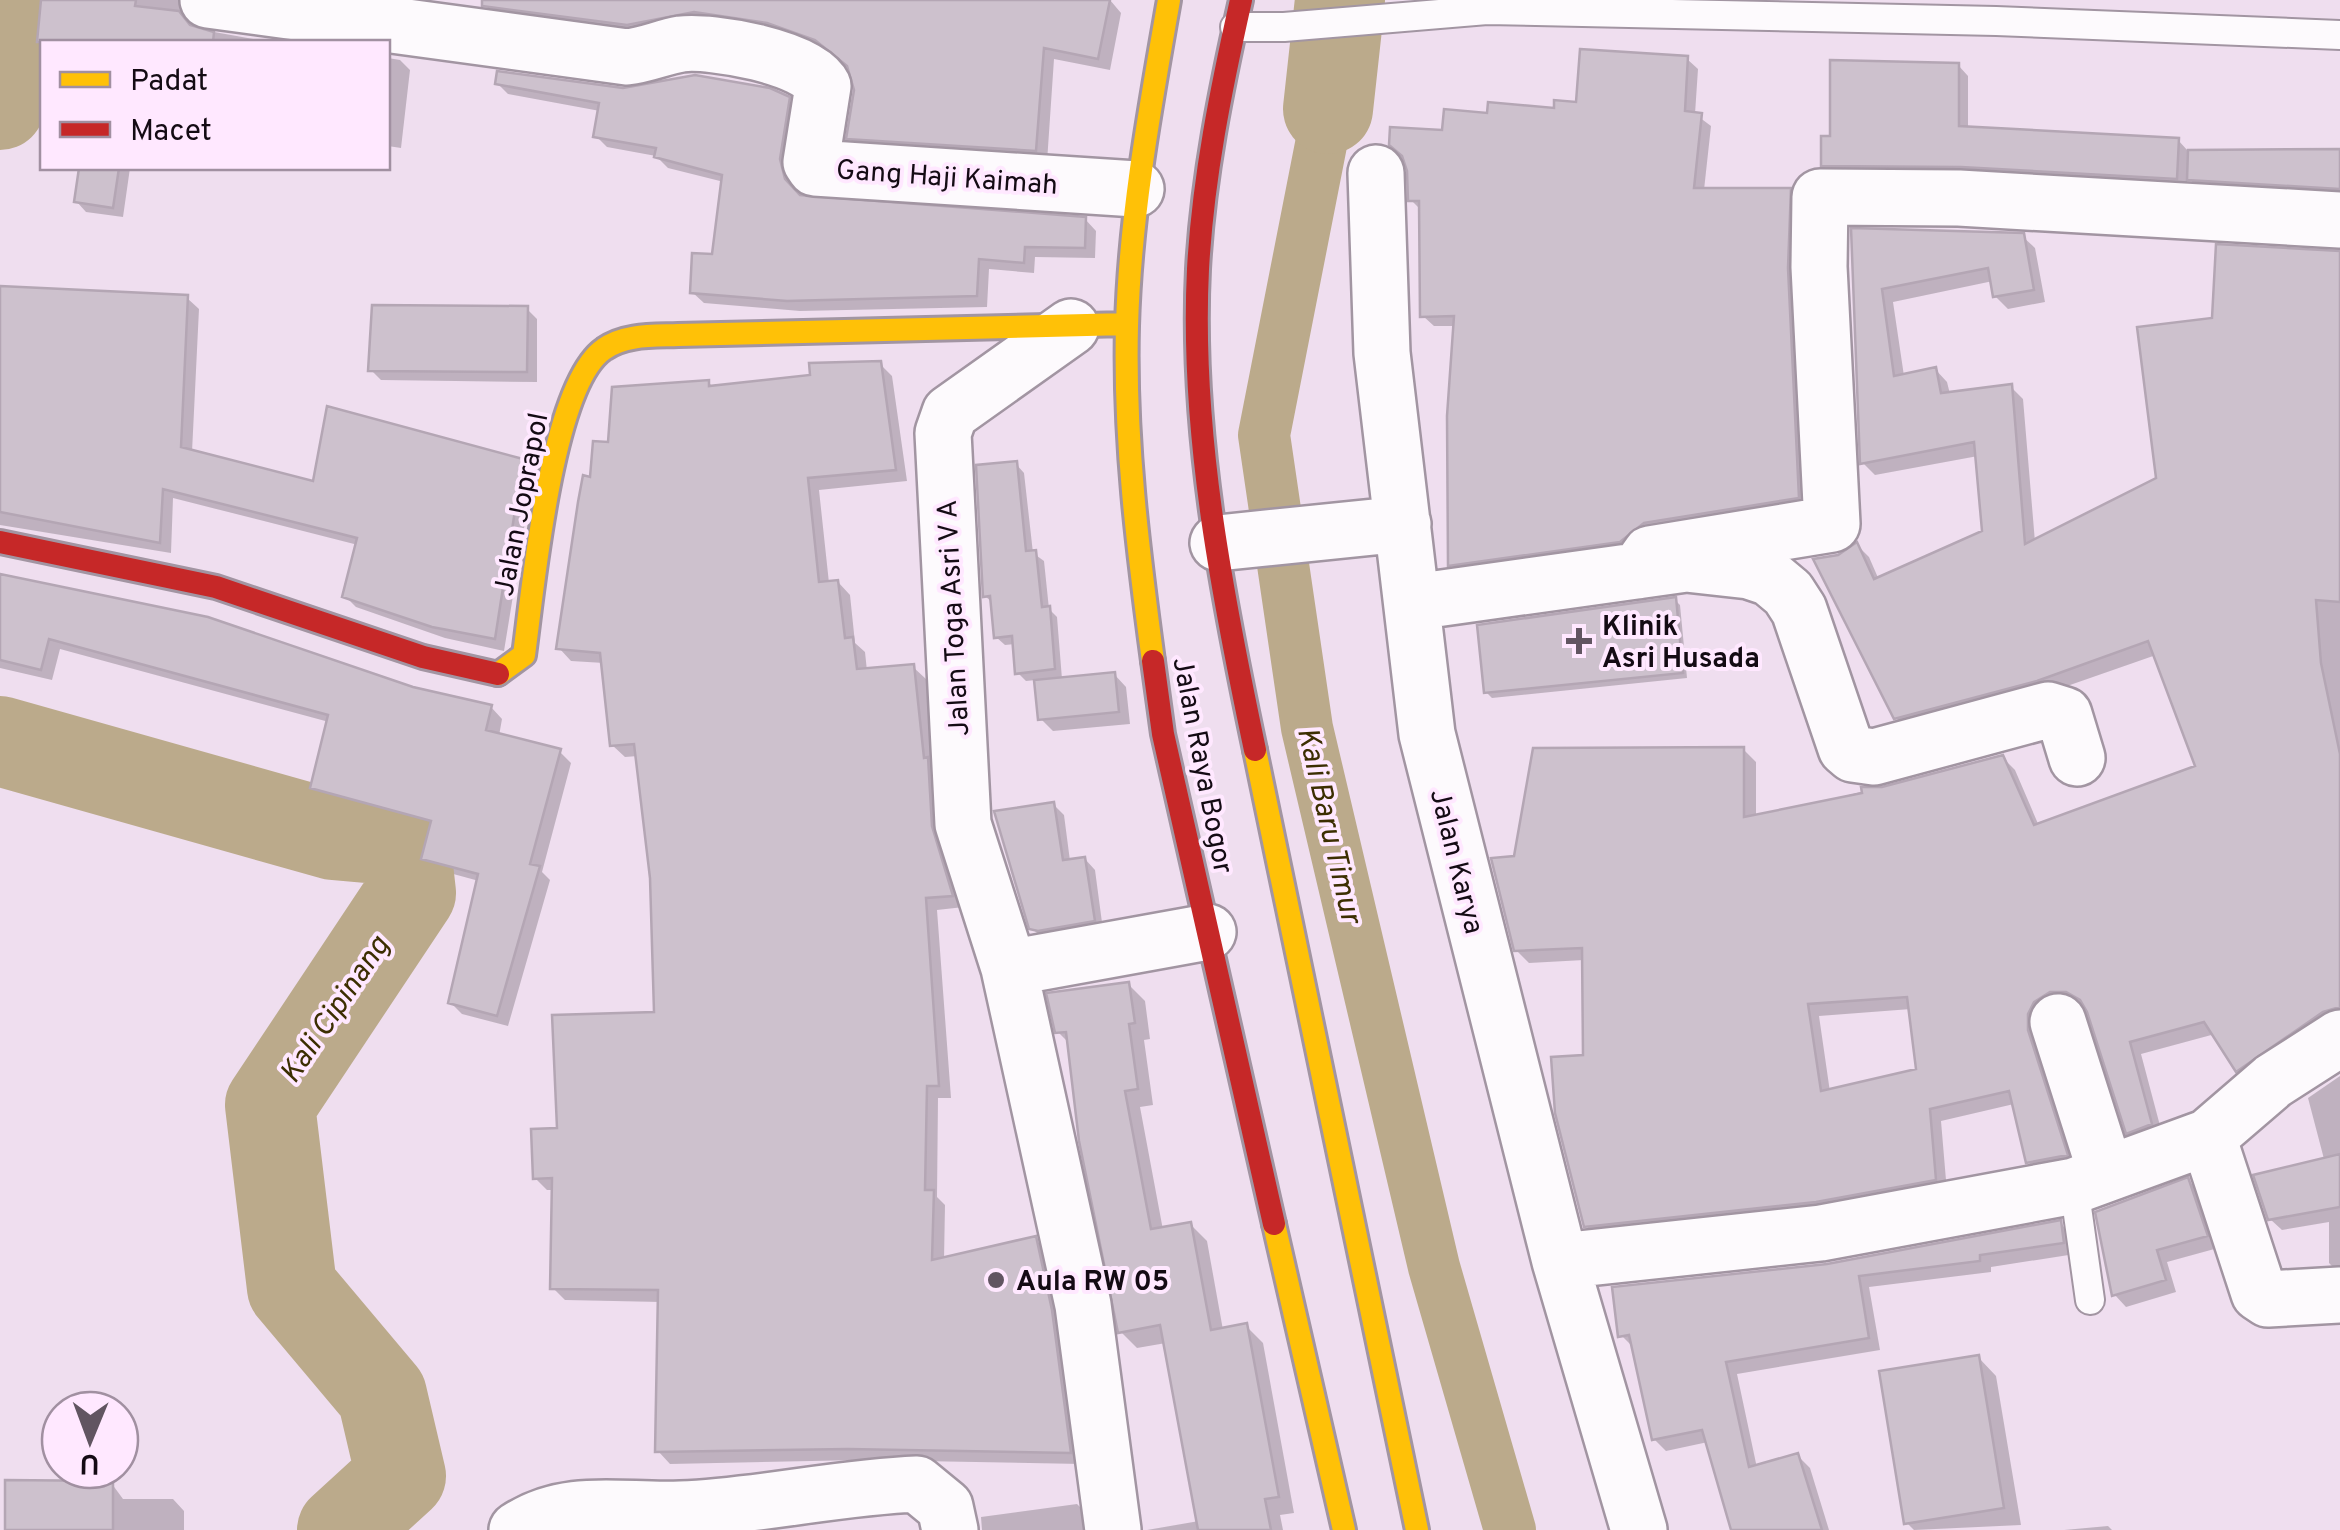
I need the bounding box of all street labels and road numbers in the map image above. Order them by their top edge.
street label: Gang Haji Kaimah [835,153,1059,205]
street label: Jalan Joprapol [488,410,558,599]
street label: Jalan Toga Asri V A [931,499,979,737]
street label: Jalan Raya Bogor [1162,654,1240,877]
street label: Jalan Karya [1420,786,1490,938]

